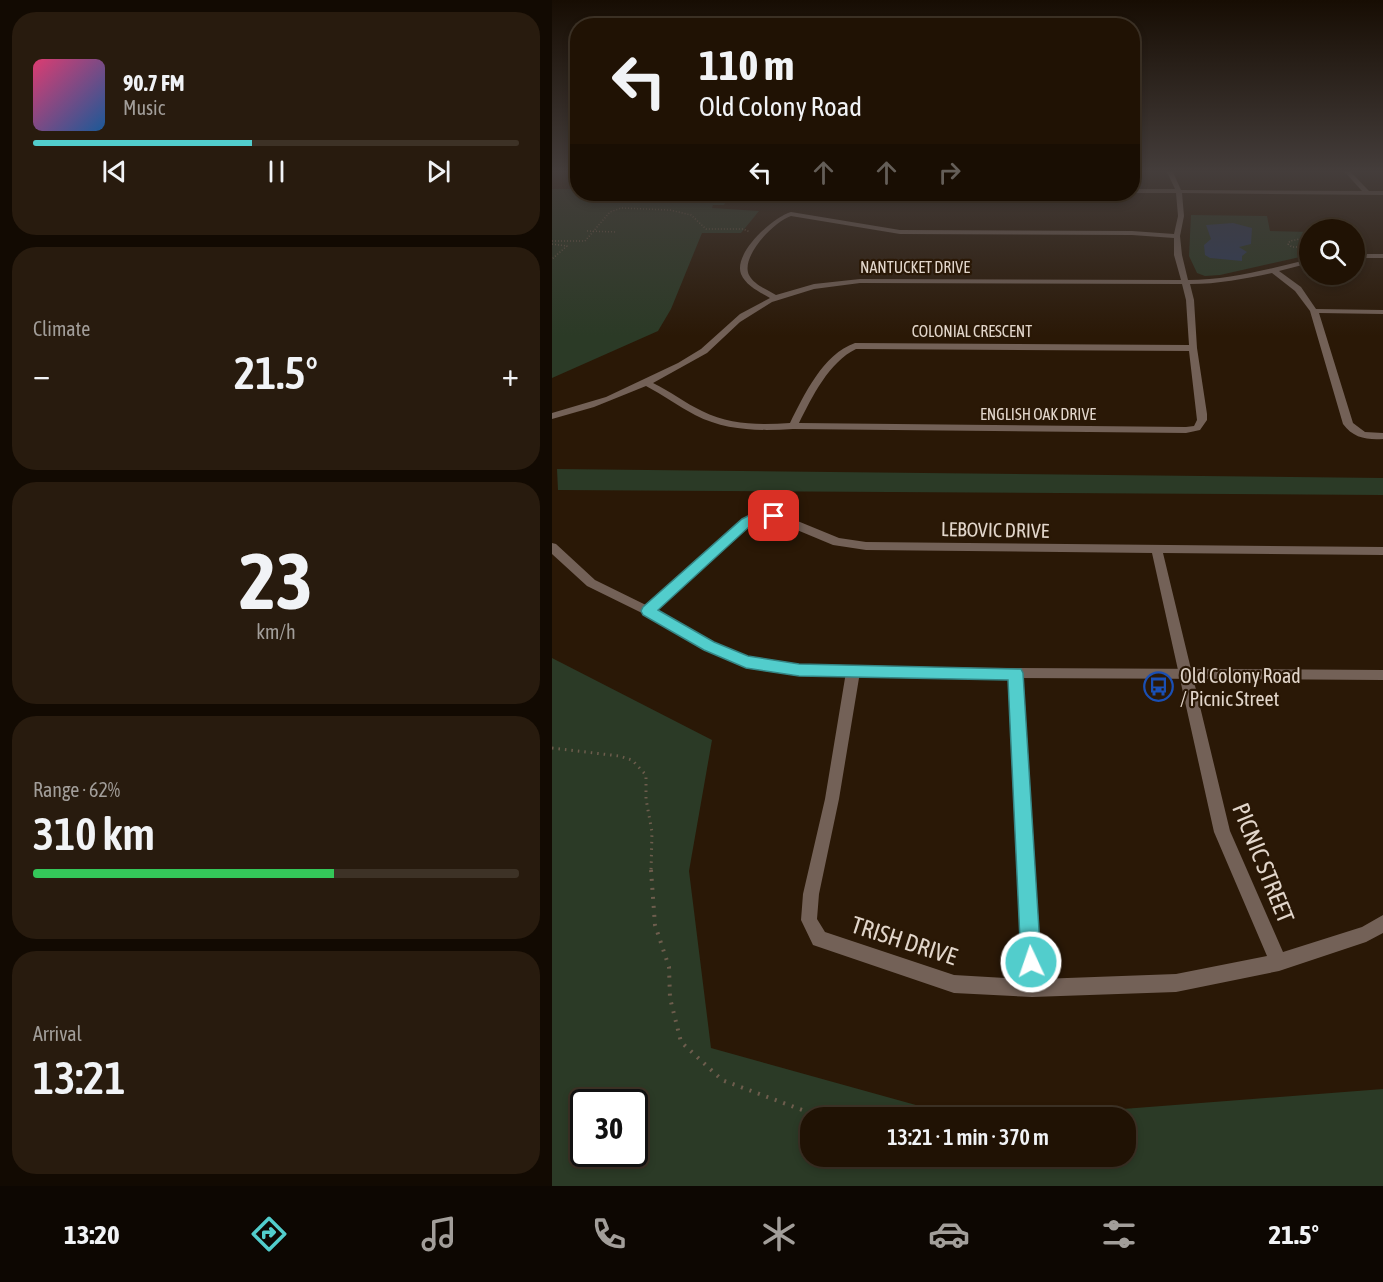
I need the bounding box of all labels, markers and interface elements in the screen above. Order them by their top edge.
text: 110 m [699,41,794,89]
icon: left [600,42,678,120]
text: 90.7 FM [123,70,185,96]
text: Old Colony Road [699,91,862,122]
text: Music [123,96,165,119]
icon: previous [98,155,131,188]
icon: pause [260,155,293,188]
icon: next [422,155,455,188]
icon: left [744,156,777,189]
icon: ahead [807,156,840,189]
icon: ahead [870,156,903,189]
icon: right [933,156,966,189]
map controls [1299,219,1365,285]
button: search [1299,219,1365,285]
street label: NANTUCKET DRIVE [860,258,970,276]
text: Climate [33,317,90,340]
street label: COLONIAL CRESCENT [912,322,1032,340]
text: 21.5° [234,347,318,399]
text: − [33,355,50,393]
text: + [502,355,519,393]
street label: ENGLISH OAK DRIVE [980,405,1096,423]
pin [748,490,799,541]
icon: arrive [757,499,790,532]
street label: LEBOVIC DRIVE [941,517,1050,542]
text: 23 [239,536,313,626]
text: km/h [256,620,296,643]
place label: Old Colony Road / Picnic Street [1180,664,1301,710]
bus stop icon: Old Colony Road / Picnic Street [1143,671,1175,703]
text: Range · 62% [33,778,120,801]
street label: PICNIC STREET [1227,799,1300,927]
text: 310 km [33,808,155,860]
street label: TRISH DRIVE [848,911,960,970]
position arrow [999,930,1063,994]
text: Arrival [33,1022,82,1045]
text: 13:21 [33,1052,126,1104]
speed limit sign: 30 [570,1089,648,1167]
text: 13:21 · 1 min · 370 m [887,1124,1049,1150]
icon: directions [248,1213,290,1255]
icon: music [418,1213,460,1255]
icon: phone [588,1213,630,1255]
icon: climate [758,1213,800,1255]
icon: car [928,1213,970,1255]
icon: filters [1098,1213,1140,1255]
text: 13:20 [64,1219,120,1250]
text: 21.5° [1269,1219,1319,1250]

